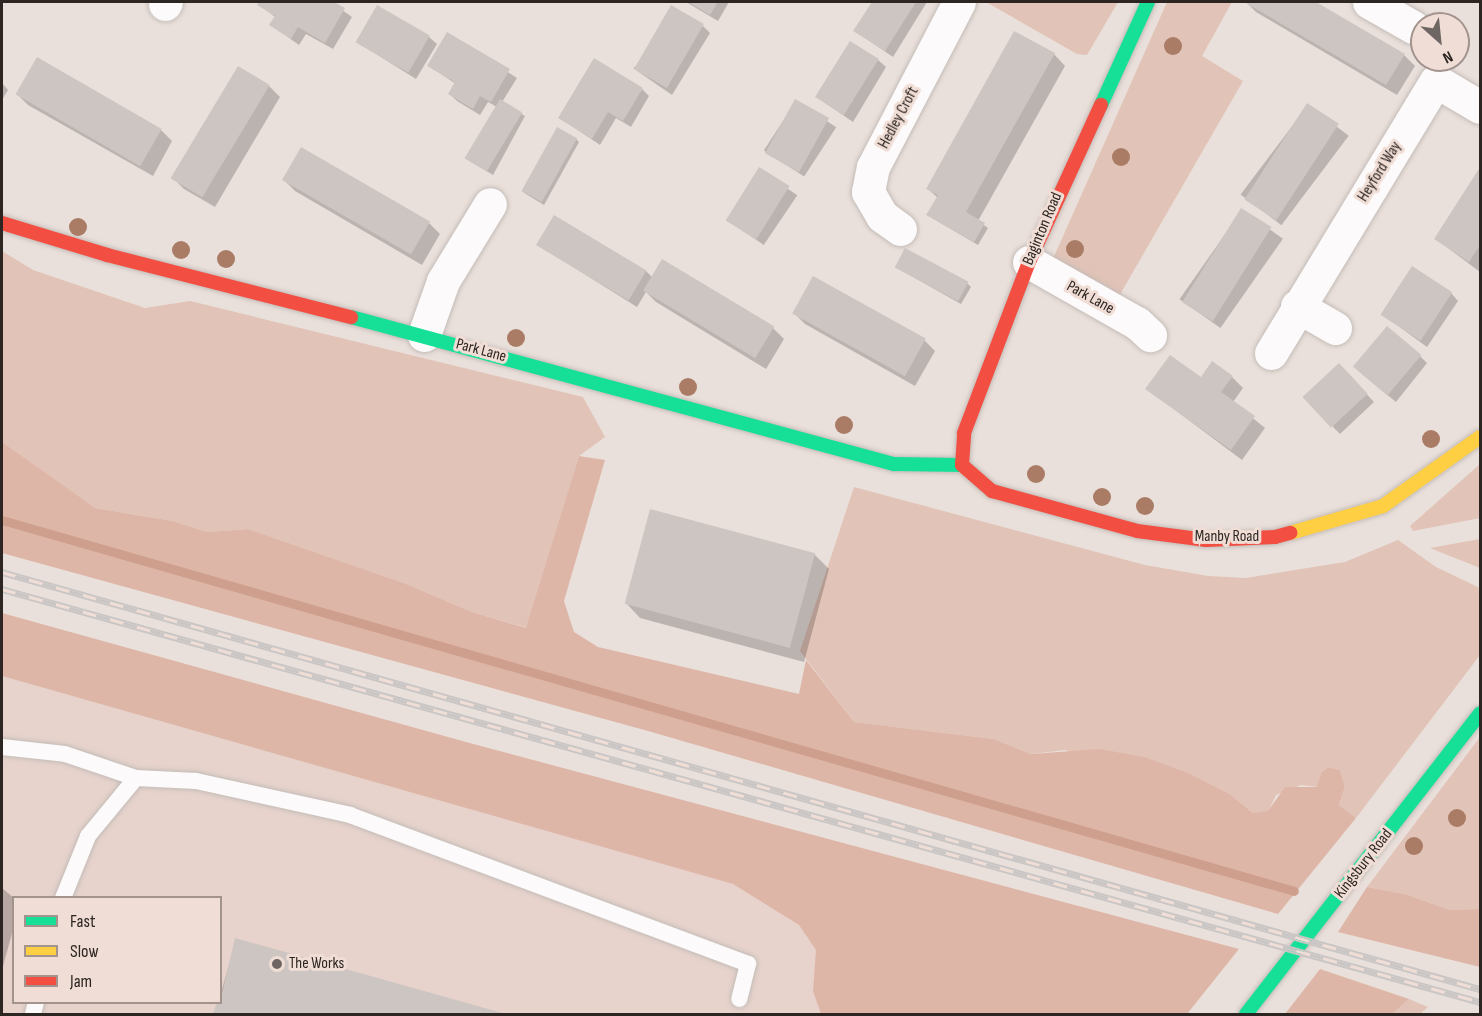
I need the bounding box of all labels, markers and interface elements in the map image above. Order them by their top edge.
north arrow [1410,12,1470,72]
text: N [1439,46,1456,67]
street label: Hedley Croft [875,84,923,152]
street label: Heyford Way [1354,138,1406,206]
street label: Baginton Road [1019,190,1067,268]
street label: Park Lane [1063,277,1117,319]
street label: Park Lane [454,335,508,367]
street label: Manby Road [1195,527,1259,547]
street label: Kingsbury Road [1331,826,1397,902]
legend [12,896,222,1004]
text: Fast [70,911,95,932]
text: Slow [70,941,99,962]
place label: The Works [289,954,344,974]
marker: The Works [270,957,284,971]
text: Jam [70,971,92,992]

